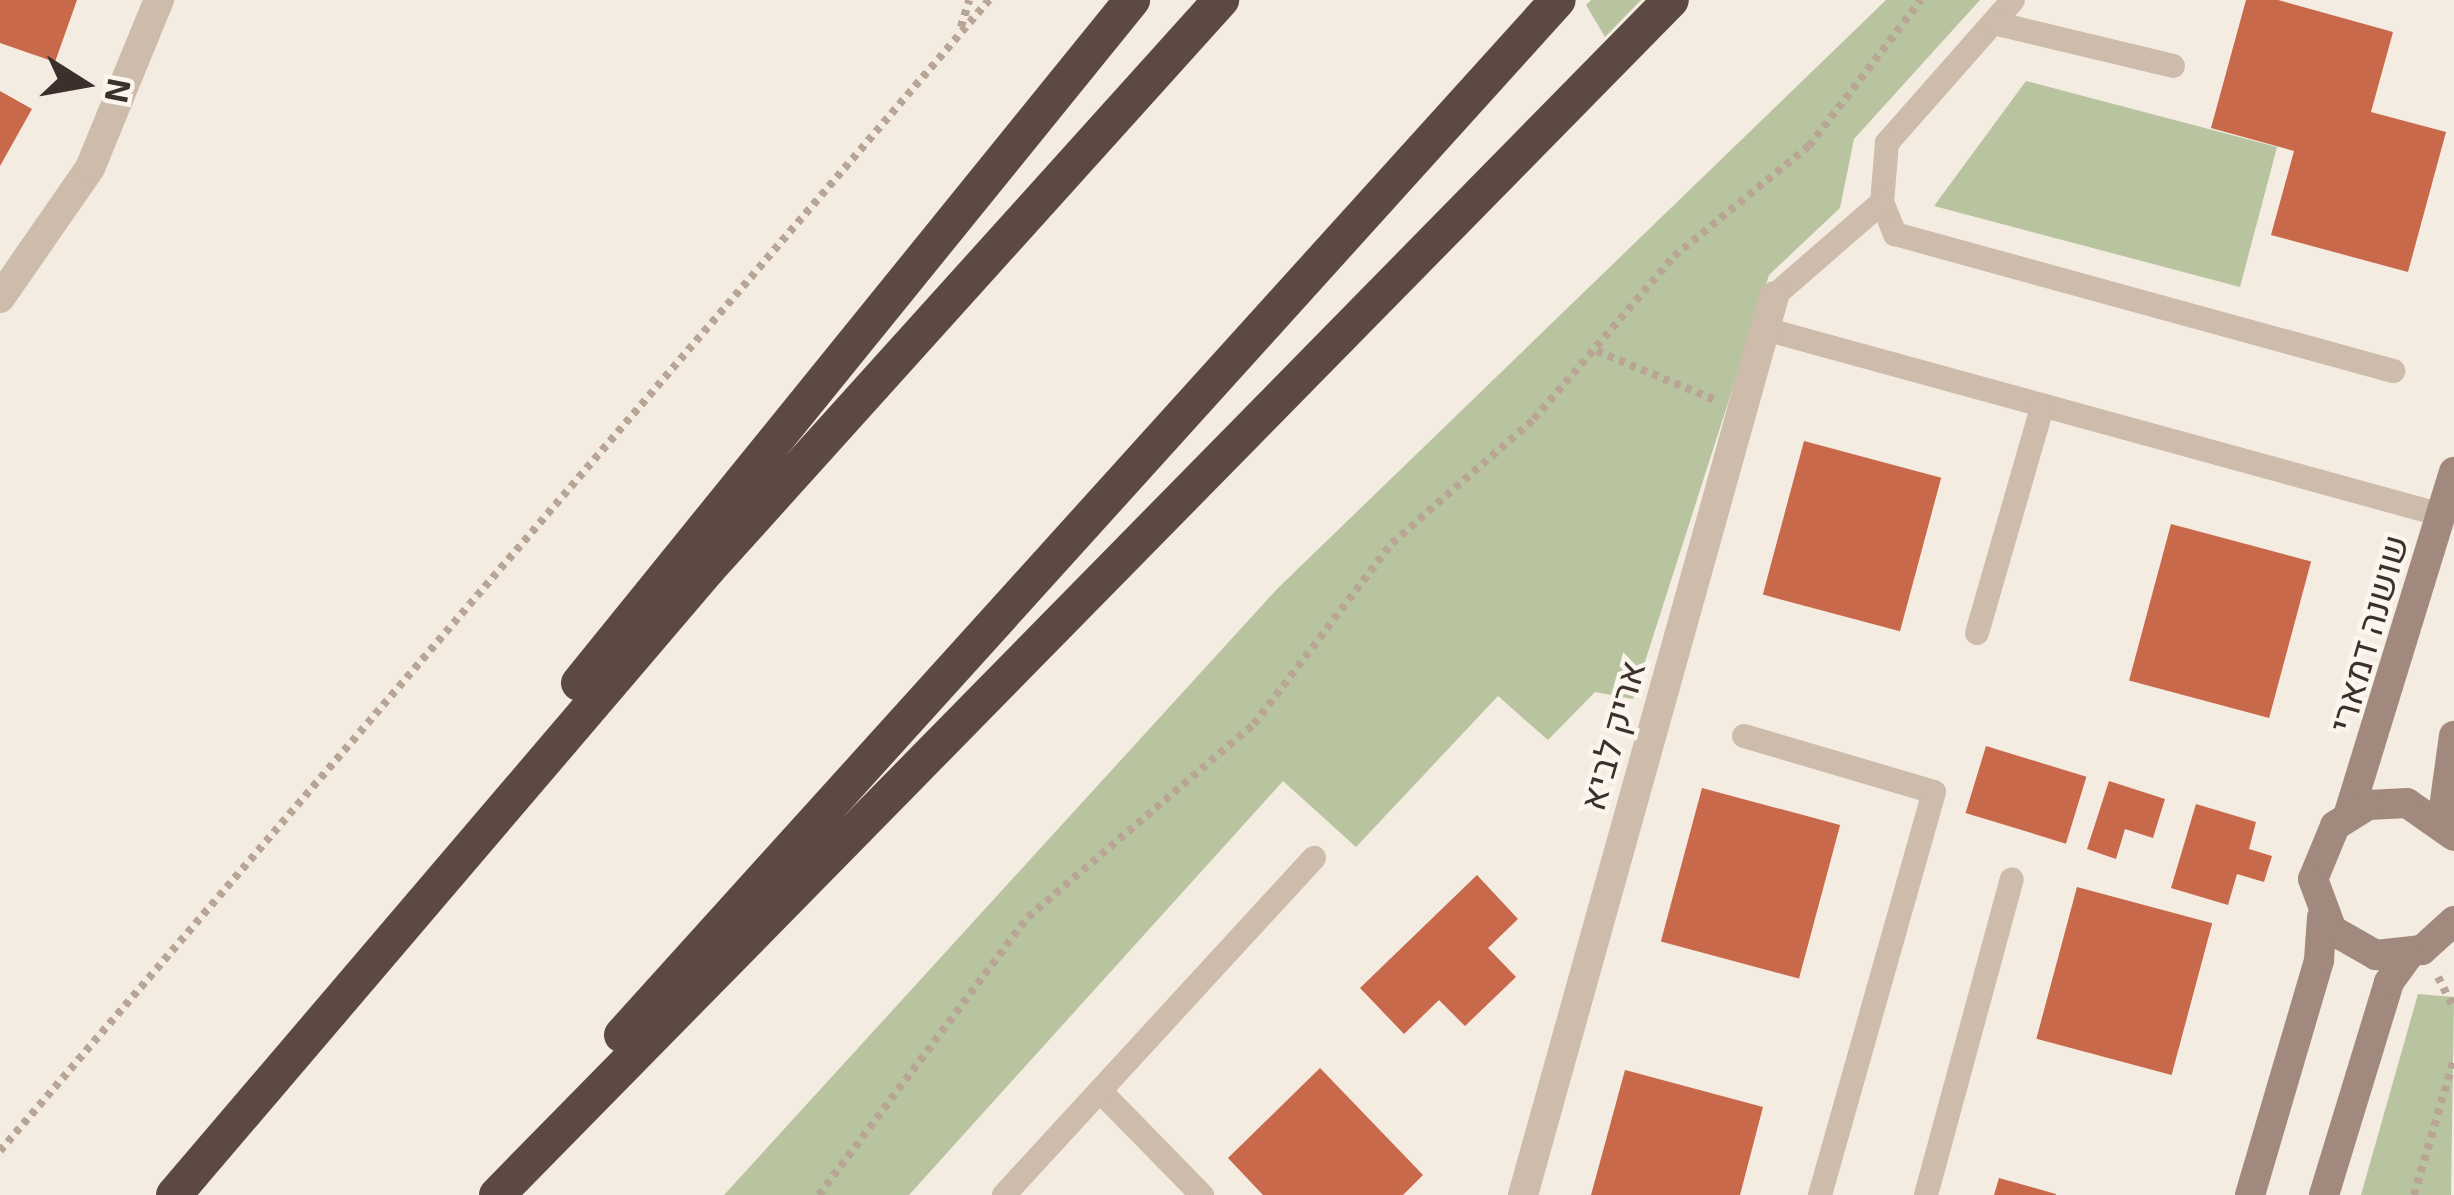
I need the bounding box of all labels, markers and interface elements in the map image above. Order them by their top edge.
north arrow [24,24,144,144]
text: N [97,75,141,106]
street label: שושנה דמארי [2318,529,2416,737]
street label: אריק לביא [1569,655,1653,815]

